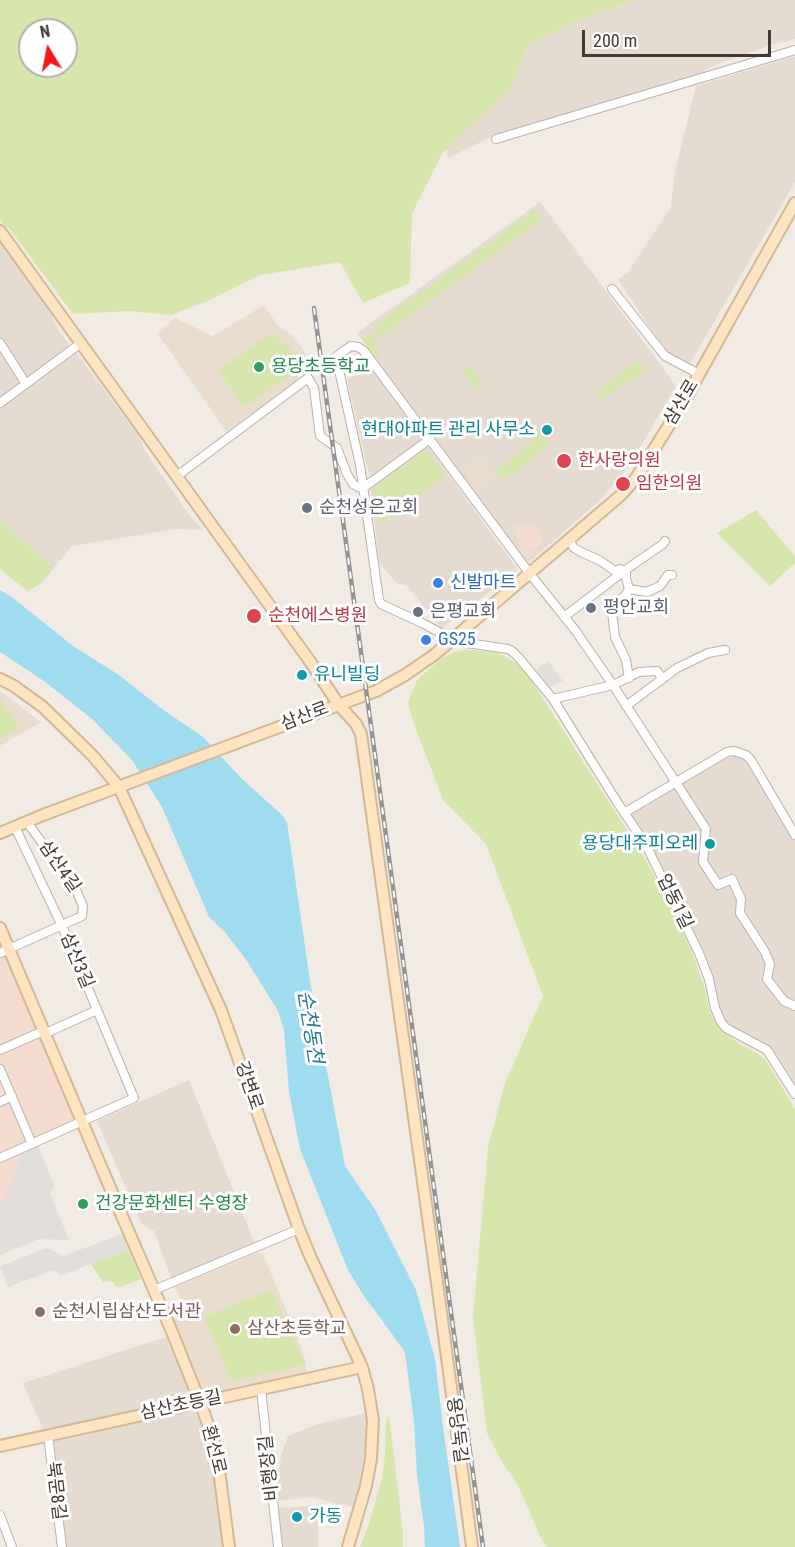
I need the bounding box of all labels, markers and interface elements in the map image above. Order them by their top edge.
north arrow [18,18,78,78]
scale bar [585,18,774,56]
text: N [39,22,52,42]
text: 200 m [593,30,637,51]
place label: 용당초등학교 [271,356,370,378]
marker: 용당초등학교 [252,360,266,374]
street label: 삼산로 [660,376,704,430]
place label: 현대아파트 관리 사무소 [361,419,535,441]
marker: 현대아파트 관리 사무소 [540,423,554,437]
place label: 한사랑의원 [578,450,661,472]
marker: 한사랑의원 [555,452,573,470]
place label: 임한의원 [636,473,702,495]
marker: 임한의원 [614,475,632,493]
place label: 순천성은교회 [319,497,418,519]
marker: 순천성은교회 [300,501,314,515]
place label: 신발마트 [450,572,516,594]
marker: 신발마트 [431,576,445,590]
place label: 평안교회 [603,597,669,619]
place label: 은평교회 [430,601,496,623]
marker: 평안교회 [584,601,598,615]
place label: 순천에스병원 [268,605,367,627]
marker: 은평교회 [411,605,425,619]
marker: 순천에스병원 [245,607,263,625]
place label: GS25 [438,629,476,651]
marker: GS25 [419,633,433,647]
place label: 유니빌딩 [314,664,380,686]
marker: 유니빌딩 [295,668,309,682]
street label: 삼산로 [278,698,332,736]
place label: 용당대주피오레 [582,833,698,855]
street label: 삼산4길 [33,837,85,897]
marker: 용당대주피오레 [703,837,717,851]
street label: 업동1길 [651,871,697,933]
street label: 삼산3길 [55,930,97,992]
water label: 순천동천 [291,989,327,1065]
street label: 강변로 [230,1059,266,1113]
place label: 건강문화센터 수영장 [95,1193,248,1215]
marker: 건강문화센터 수영장 [76,1197,90,1211]
place label: 순천시립삼산도서관 [52,1301,201,1323]
marker: 순천시립삼산도서관 [33,1305,47,1319]
place label: 삼산초등학교 [247,1318,346,1340]
marker: 삼산초등학교 [228,1322,242,1336]
street label: 삼산초등길 [138,1387,224,1425]
street label: 용당둑길 [441,1396,471,1464]
street label: 환선로 [197,1423,229,1477]
street label: 비행장길 [256,1434,284,1502]
street label: 북문8길 [41,1461,69,1521]
place label: 가동 [309,1506,342,1528]
marker: 가동 [290,1510,304,1524]

